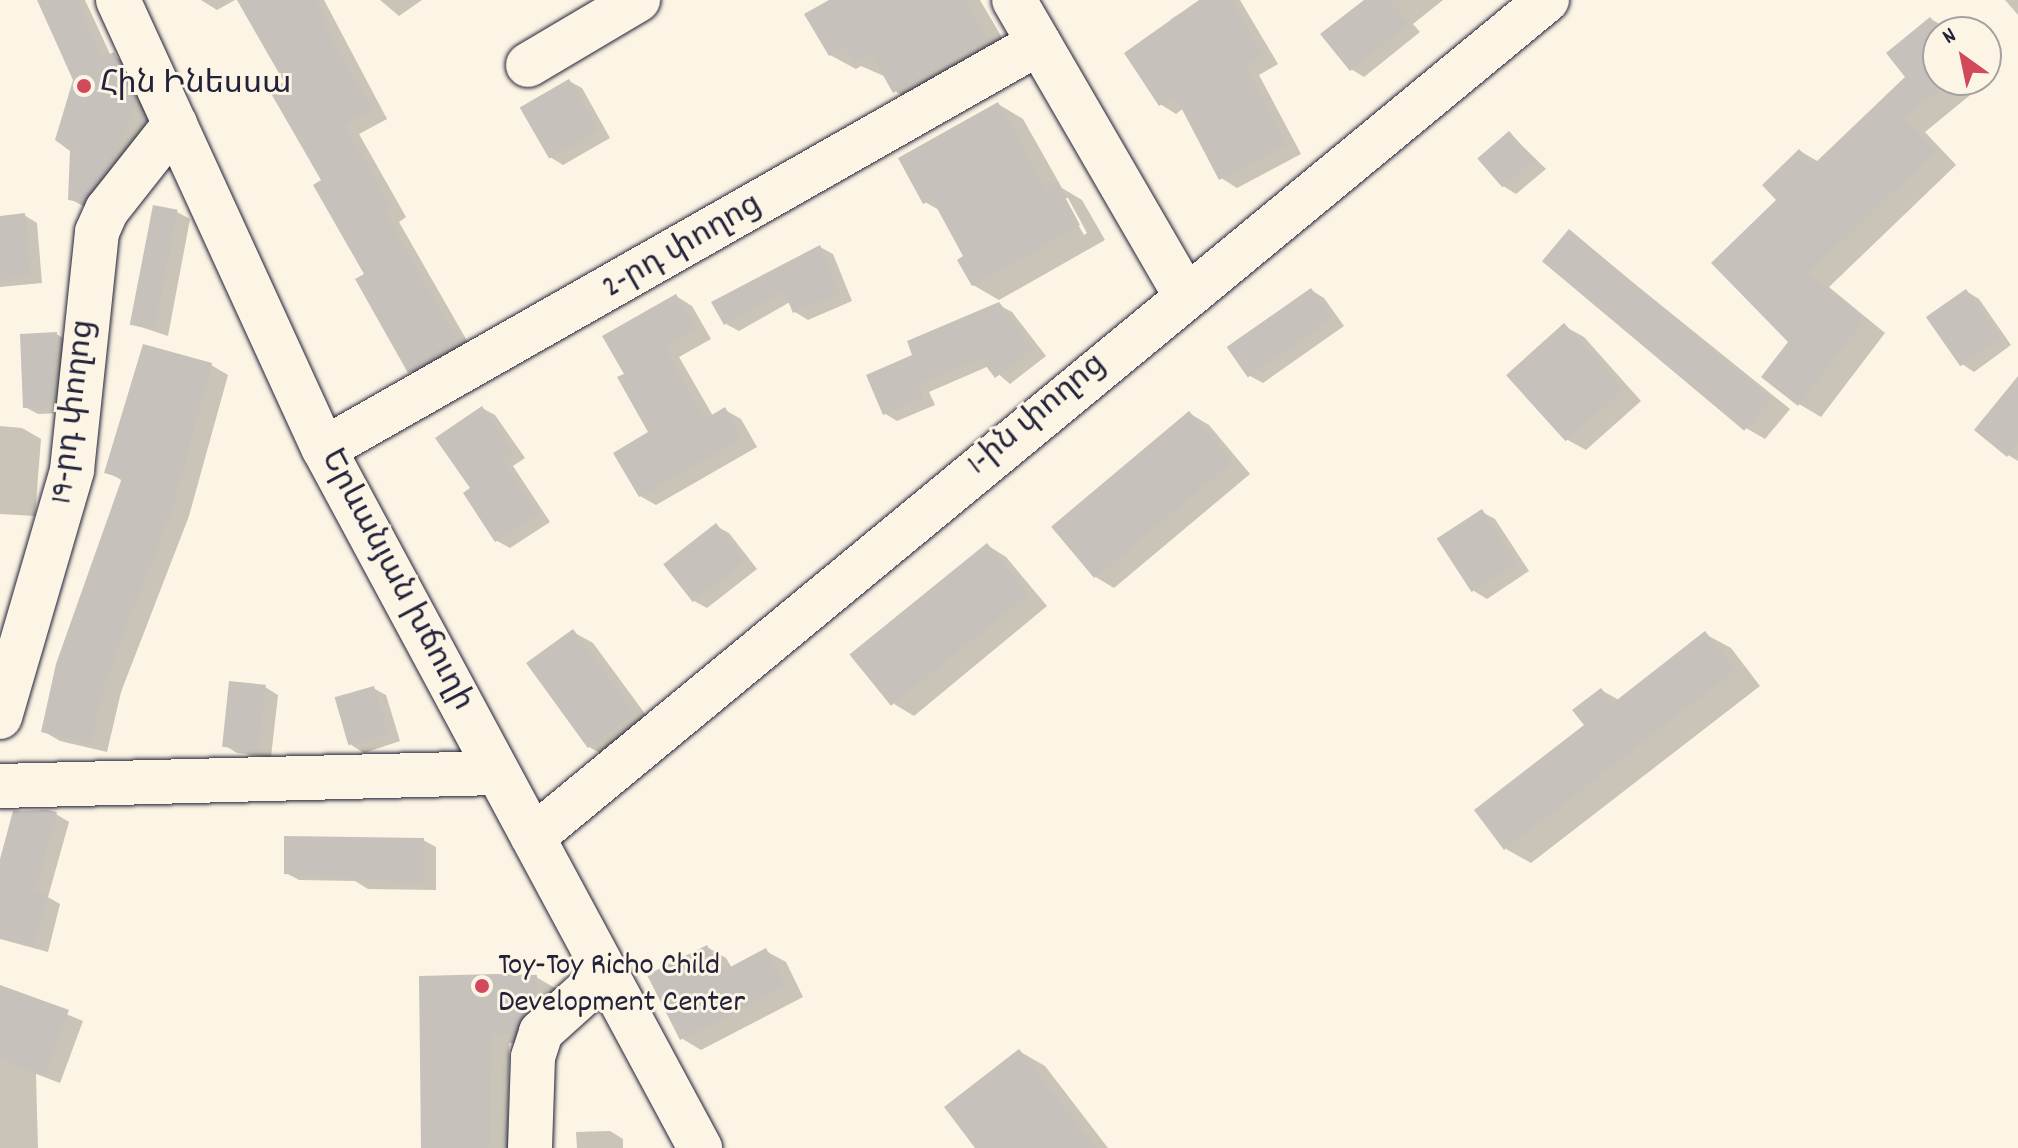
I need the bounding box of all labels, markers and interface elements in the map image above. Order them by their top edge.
north arrow [1922,16,2002,96]
text: N [1937,21,1963,53]
place label: Հին Ինեսսա [100,67,291,105]
marker: Հին Ինեսսա [75,77,93,95]
street label: 2-րդ փողոց [597,187,769,309]
street label: 19-րդ փողոց [45,318,105,506]
street label: 1-ին փողոց [961,347,1115,485]
street label: Երևանյան խճուղի [310,444,480,718]
place label: Toy-Toy Richo Child Development Center [498,949,745,1024]
marker: Toy-Toy Richo Child Development Center [473,977,491,995]

